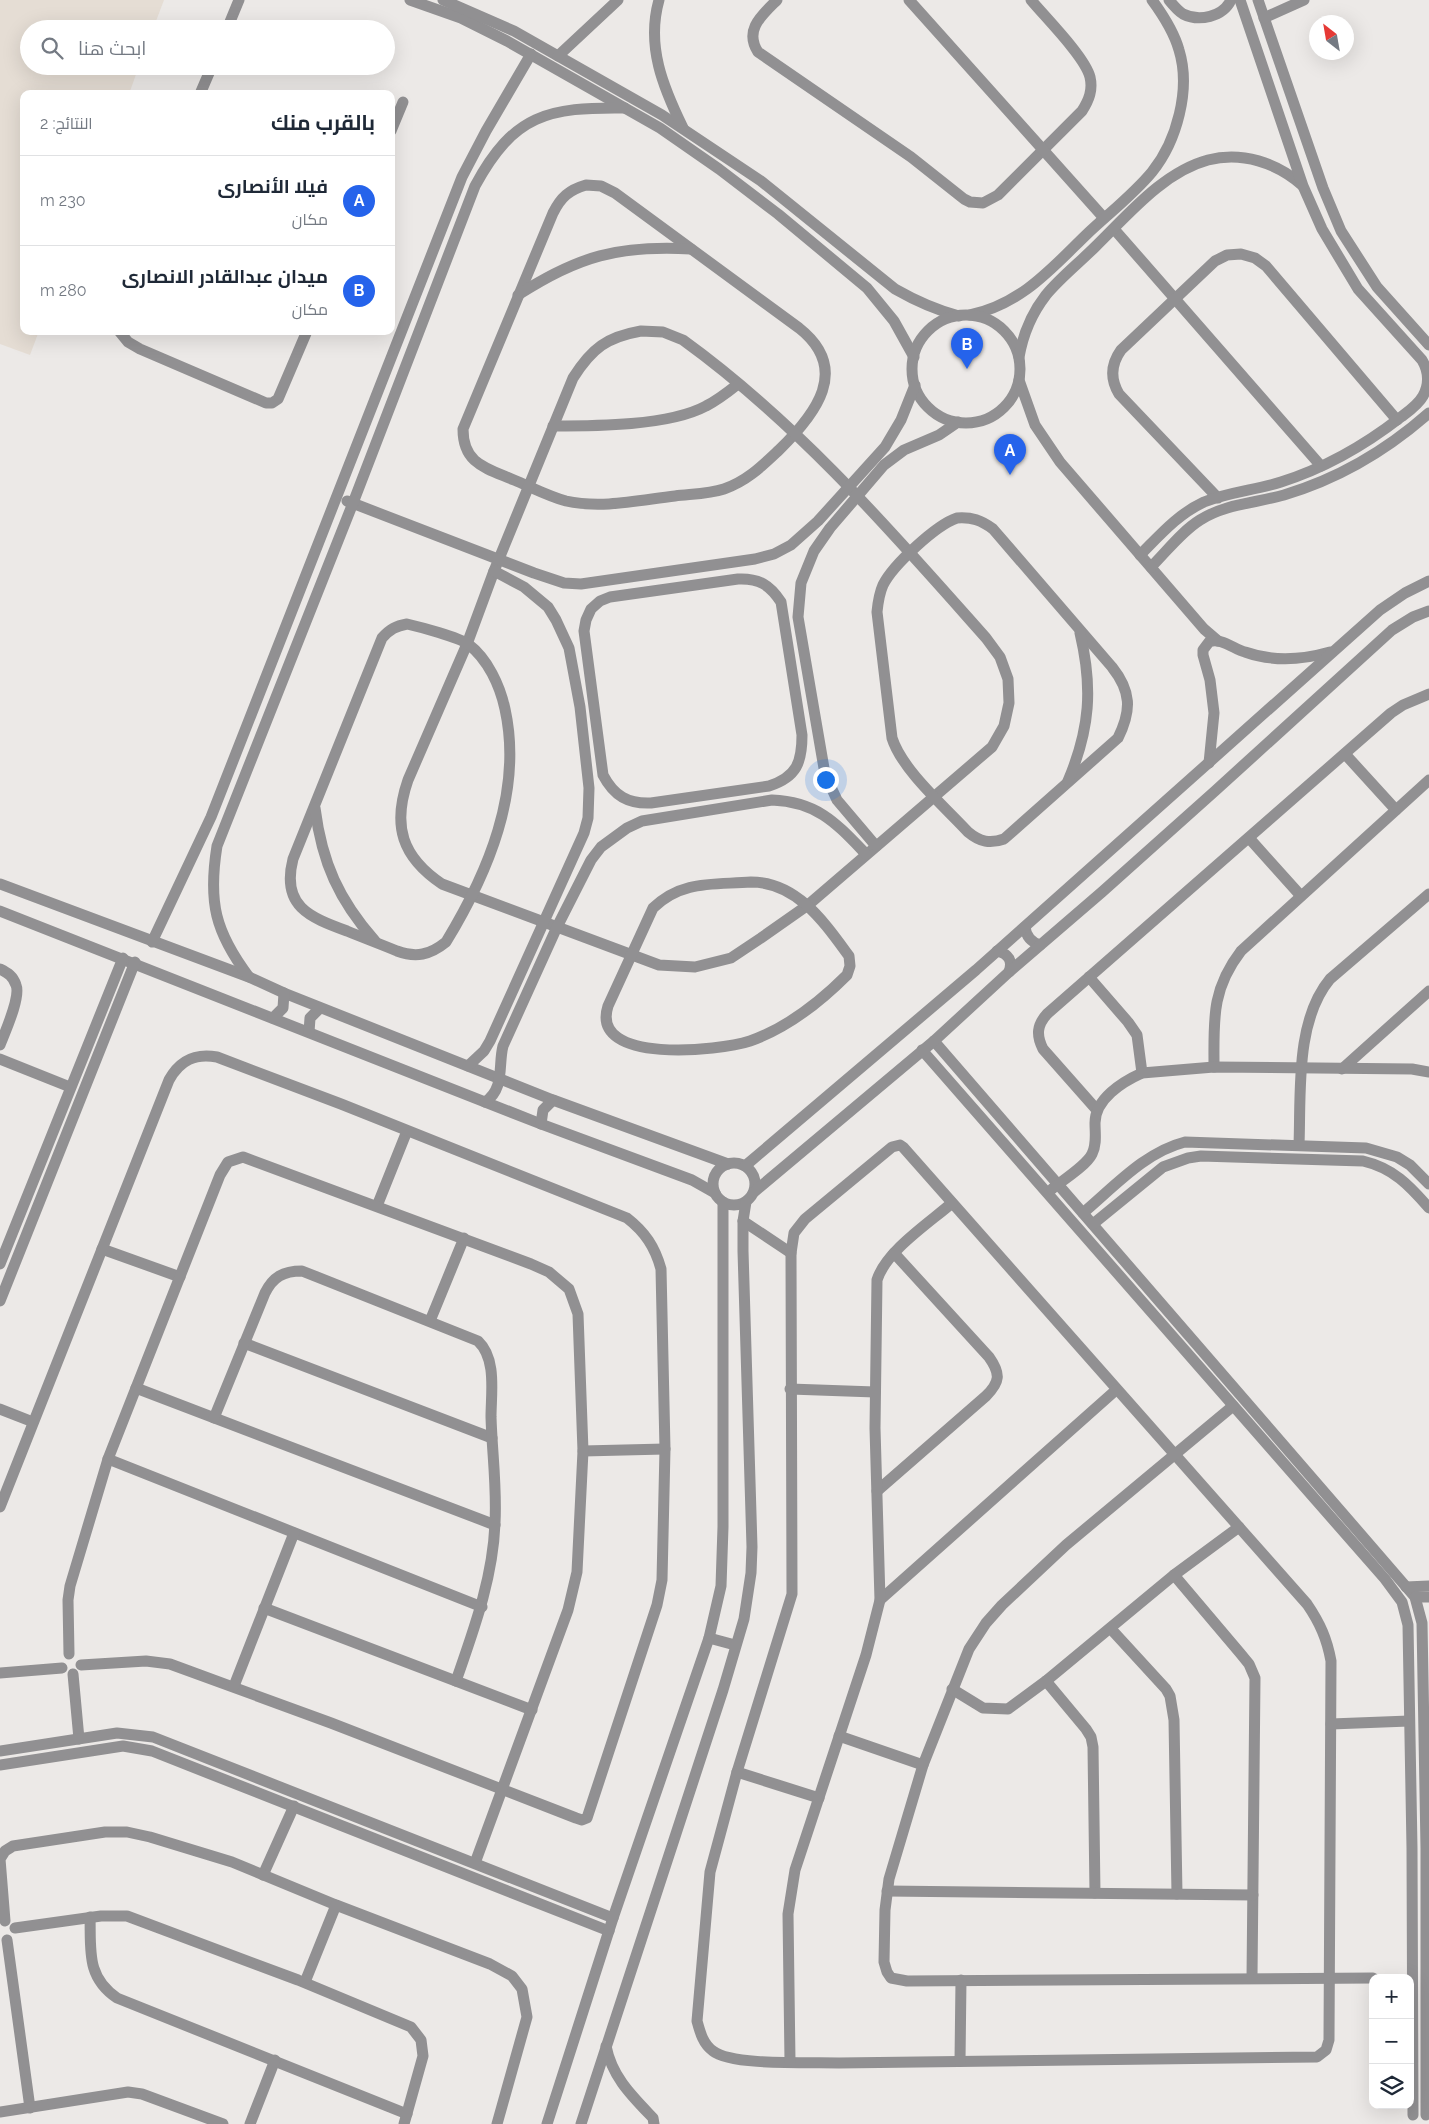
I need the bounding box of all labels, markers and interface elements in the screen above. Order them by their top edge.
north arrow [1309,15,1354,60]
search box [20,20,395,75]
icon: search [38,34,66,62]
text: ابحث هنا [78,37,146,59]
text: بالقرب منك [271,110,375,135]
text: النتائج: 2 [40,114,93,133]
text: فيلا الأنصارى [217,175,328,197]
text: 230 m [40,191,86,210]
text: A [354,191,364,210]
text: مكان [292,210,328,229]
text: ميدان عبدالقادر الانصارى [122,265,328,287]
text: 280 m [40,281,86,300]
text: B [354,281,364,300]
text: مكان [292,300,328,319]
pin: B [951,328,983,369]
pin: A [994,434,1026,475]
your location [813,767,839,793]
map controls [1369,1974,1414,2109]
button: + [1369,1974,1414,2019]
button: − [1369,2019,1414,2064]
button: layers [1369,2064,1414,2109]

